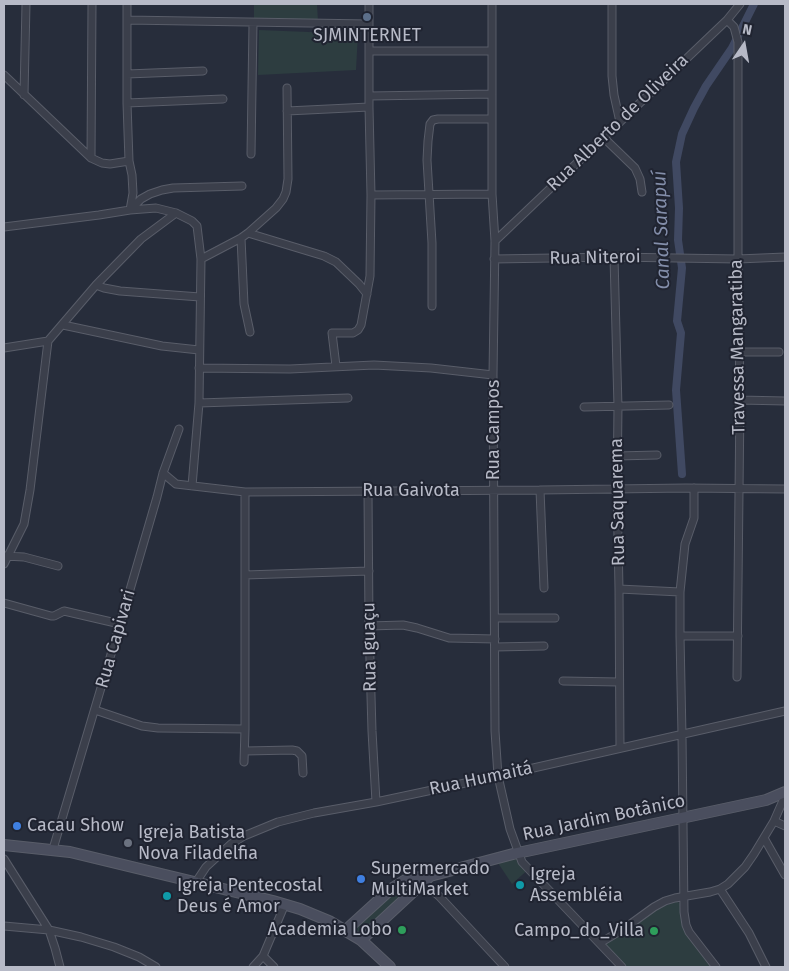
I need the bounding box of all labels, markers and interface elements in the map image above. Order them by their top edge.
marker: SJMINTERNET [361,11,373,23]
north arrow [719,20,769,70]
text: N [741,21,754,39]
place label: SJMINTERNET [313,25,421,47]
street label: Rua Alberto de Oliveira [543,50,693,196]
water label: Canal Sarapuí [649,170,675,290]
street label: Rua Niteroi [549,246,641,270]
street label: Travessa Mangaratiba [726,259,750,435]
street label: Rua Campos [483,380,505,480]
street label: Rua Saquarema [606,438,630,566]
street label: Rua Gaivota [362,480,460,502]
street label: Rua Capivari [92,587,140,691]
street label: Rua Iguaçu [358,602,382,692]
street label: Rua Humaitá [427,758,535,800]
street label: Rua Jardim Botânico [521,790,687,846]
place label: Cacau Show [27,815,124,837]
marker: Cacau Show [11,820,23,832]
place label: Igreja Batista Nova Filadelfia [138,822,258,864]
marker: Igreja Batista Nova Filadelfia [122,837,134,849]
place label: Supermercado MultiMarket [371,858,490,901]
place label: Igreja Assembléia [530,864,623,906]
marker: Supermercado MultiMarket [355,873,367,885]
place label: Igreja Pentecostal Deus é Amor [177,875,322,918]
marker: Igreja Assembléia [514,879,526,891]
marker: Igreja Pentecostal Deus é Amor [161,890,173,902]
place label: Academia Lobo [268,919,392,941]
place label: Campo_do_Villa [514,920,644,942]
marker: Academia Lobo [396,924,408,936]
marker: Campo_do_Villa [648,925,660,937]

